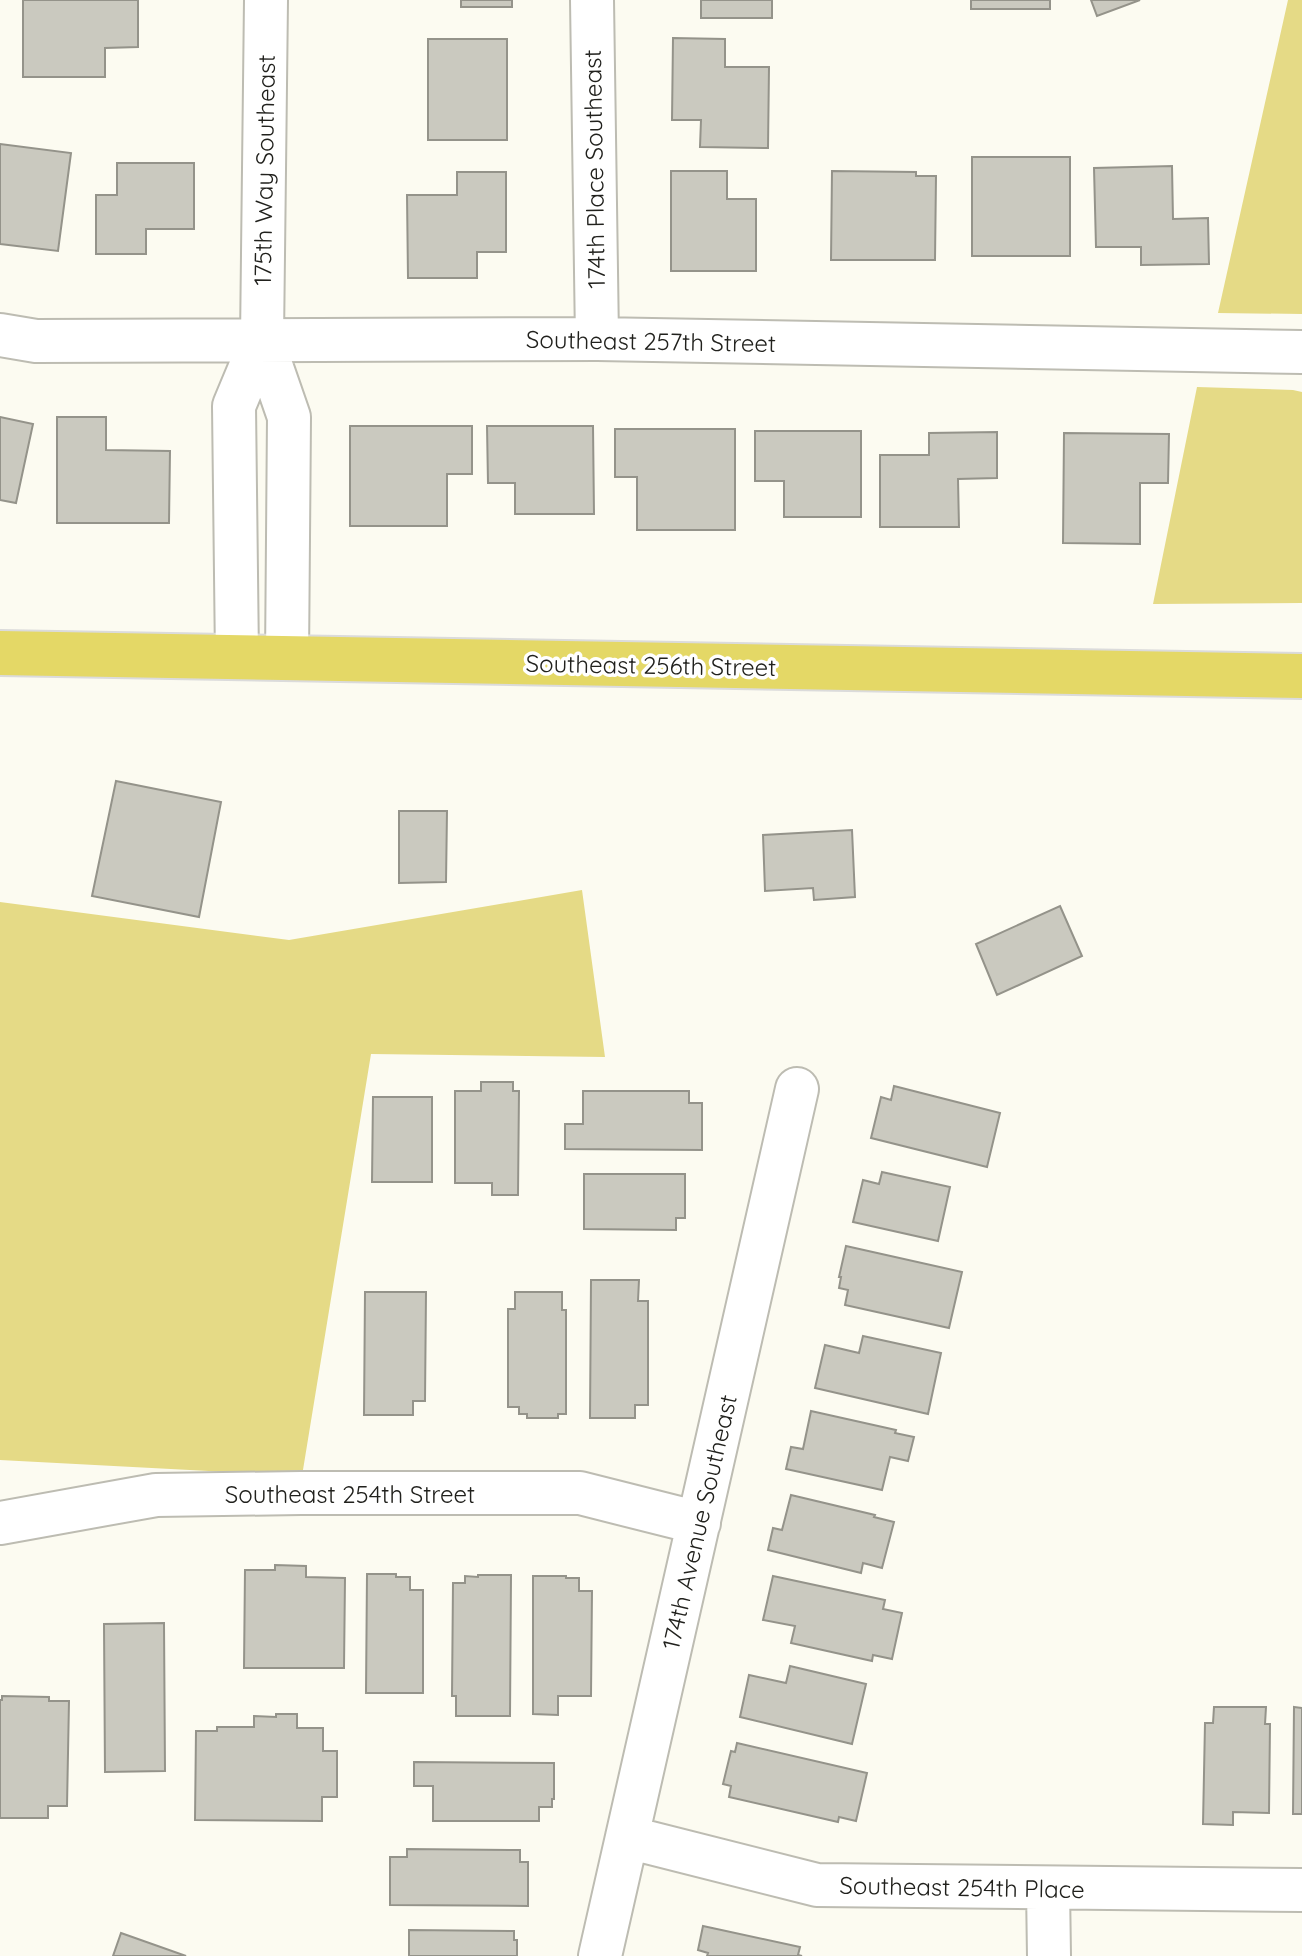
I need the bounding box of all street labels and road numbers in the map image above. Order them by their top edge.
street label: 174th Place Southeast [577,49,611,289]
street label: 175th Way Southeast [247,54,281,286]
street label: Southeast 257th Street [526,324,776,358]
street label: Southeast 256th Street [525,648,777,682]
street label: 174th Avenue Southeast [655,1392,743,1652]
street label: Southeast 254th Street [225,1479,475,1509]
street label: Southeast 254th Place [839,1870,1085,1904]

